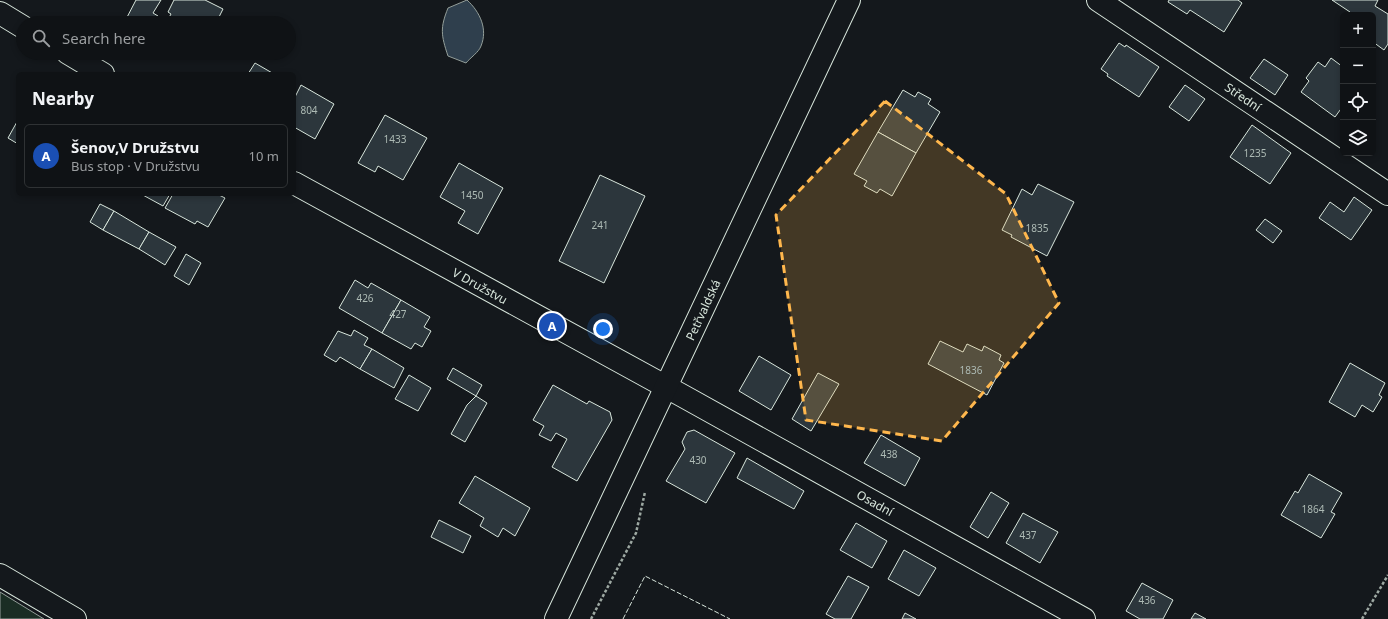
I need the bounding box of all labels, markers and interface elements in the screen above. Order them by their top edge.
map controls [1340,12,1376,156]
button: + [1340,12,1376,48]
search box [16,16,296,60]
icon: search [30,27,52,49]
text: Search here [62,28,145,48]
button: − [1340,48,1376,84]
street label: Střední [1222,79,1265,116]
button: locate [1340,84,1376,120]
text: Nearby [32,87,94,110]
house number: 804 [300,103,318,117]
button: layers [1340,120,1376,156]
house number: 1433 [384,132,407,146]
text: Šenov,V Družstvu [71,137,199,157]
house number: 1235 [1244,146,1267,160]
text: A [42,147,51,165]
text: 10 m [249,147,279,165]
text: Bus stop · V Družstvu [71,157,200,175]
house number: 1450 [461,188,484,202]
house number: 241 [591,218,609,232]
house number: 1835 [1026,221,1049,235]
street label: V Družstvu [449,264,511,308]
street label: Petřvaldská [681,277,725,343]
house number: 426 [356,291,374,305]
house number: 427 [389,307,407,321]
pin: A [539,311,565,341]
your location [593,319,613,339]
house number: 1836 [960,363,983,377]
house number: 438 [880,447,898,461]
house number: 430 [689,453,707,467]
street label: Osadní [853,486,897,521]
house number: 1864 [1302,502,1325,516]
house number: 437 [1019,528,1037,542]
house number: 436 [1138,593,1156,607]

